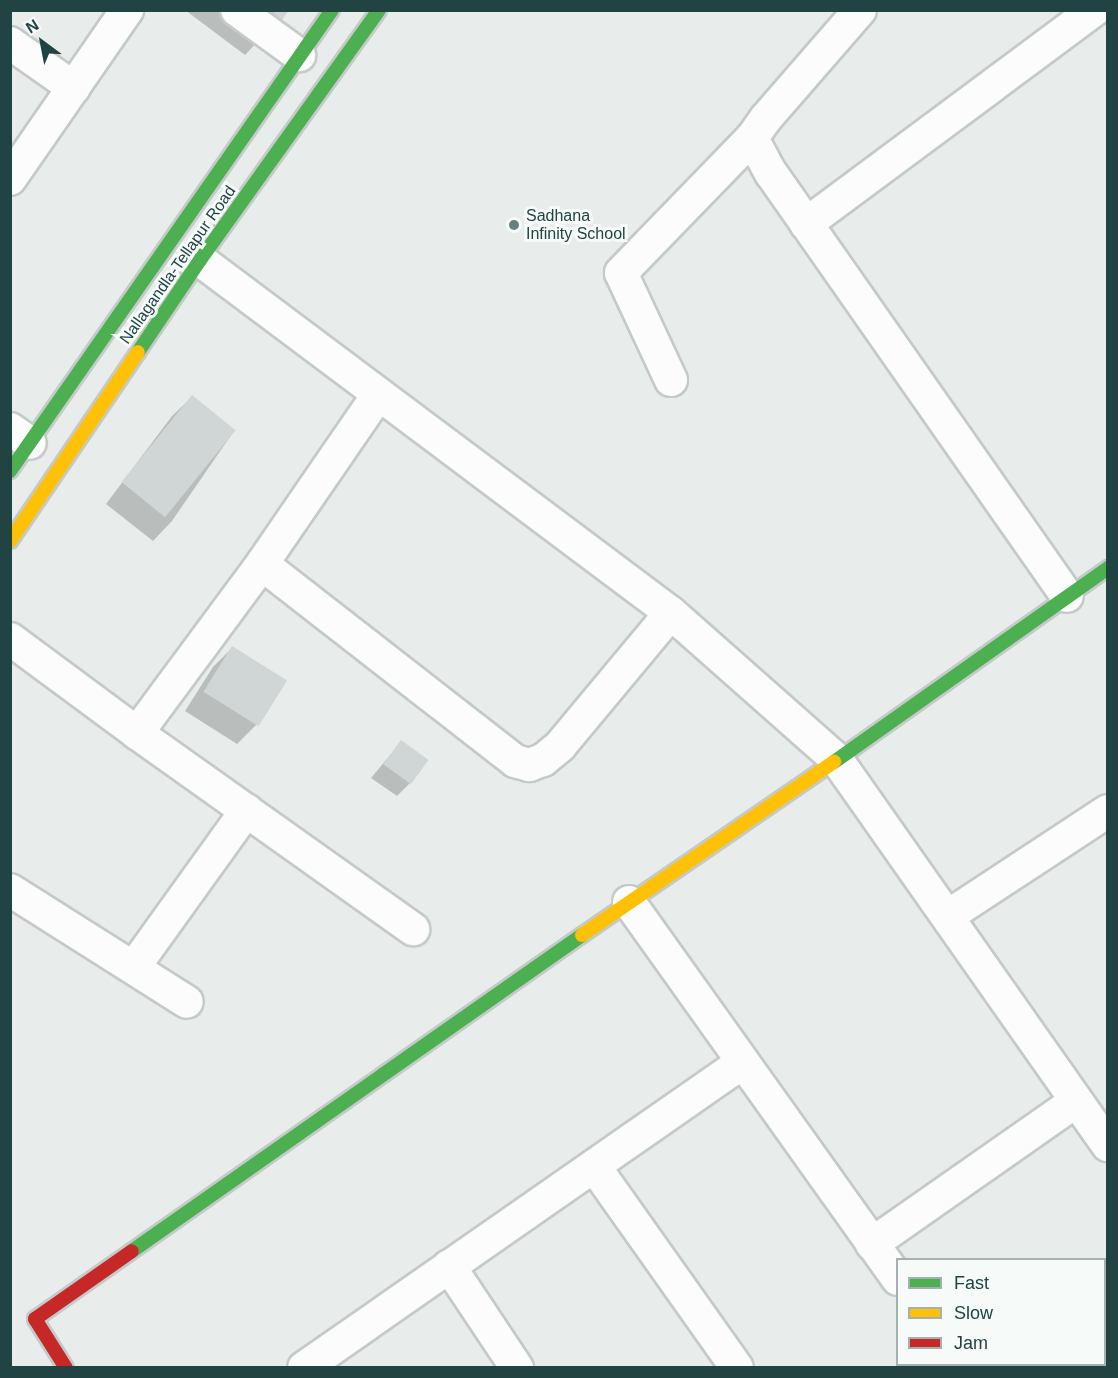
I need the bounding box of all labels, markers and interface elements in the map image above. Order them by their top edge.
north arrow [12,12,72,72]
text: N [23,16,42,37]
street label: Nallagandla-Tellapur Road [116,182,240,348]
place label: Sadhana Infinity School [526,206,626,244]
marker: Sadhana Infinity School [507,218,521,232]
legend [896,1258,1106,1366]
text: Fast [954,1273,989,1293]
text: Slow [954,1303,993,1323]
text: Jam [954,1333,988,1353]

